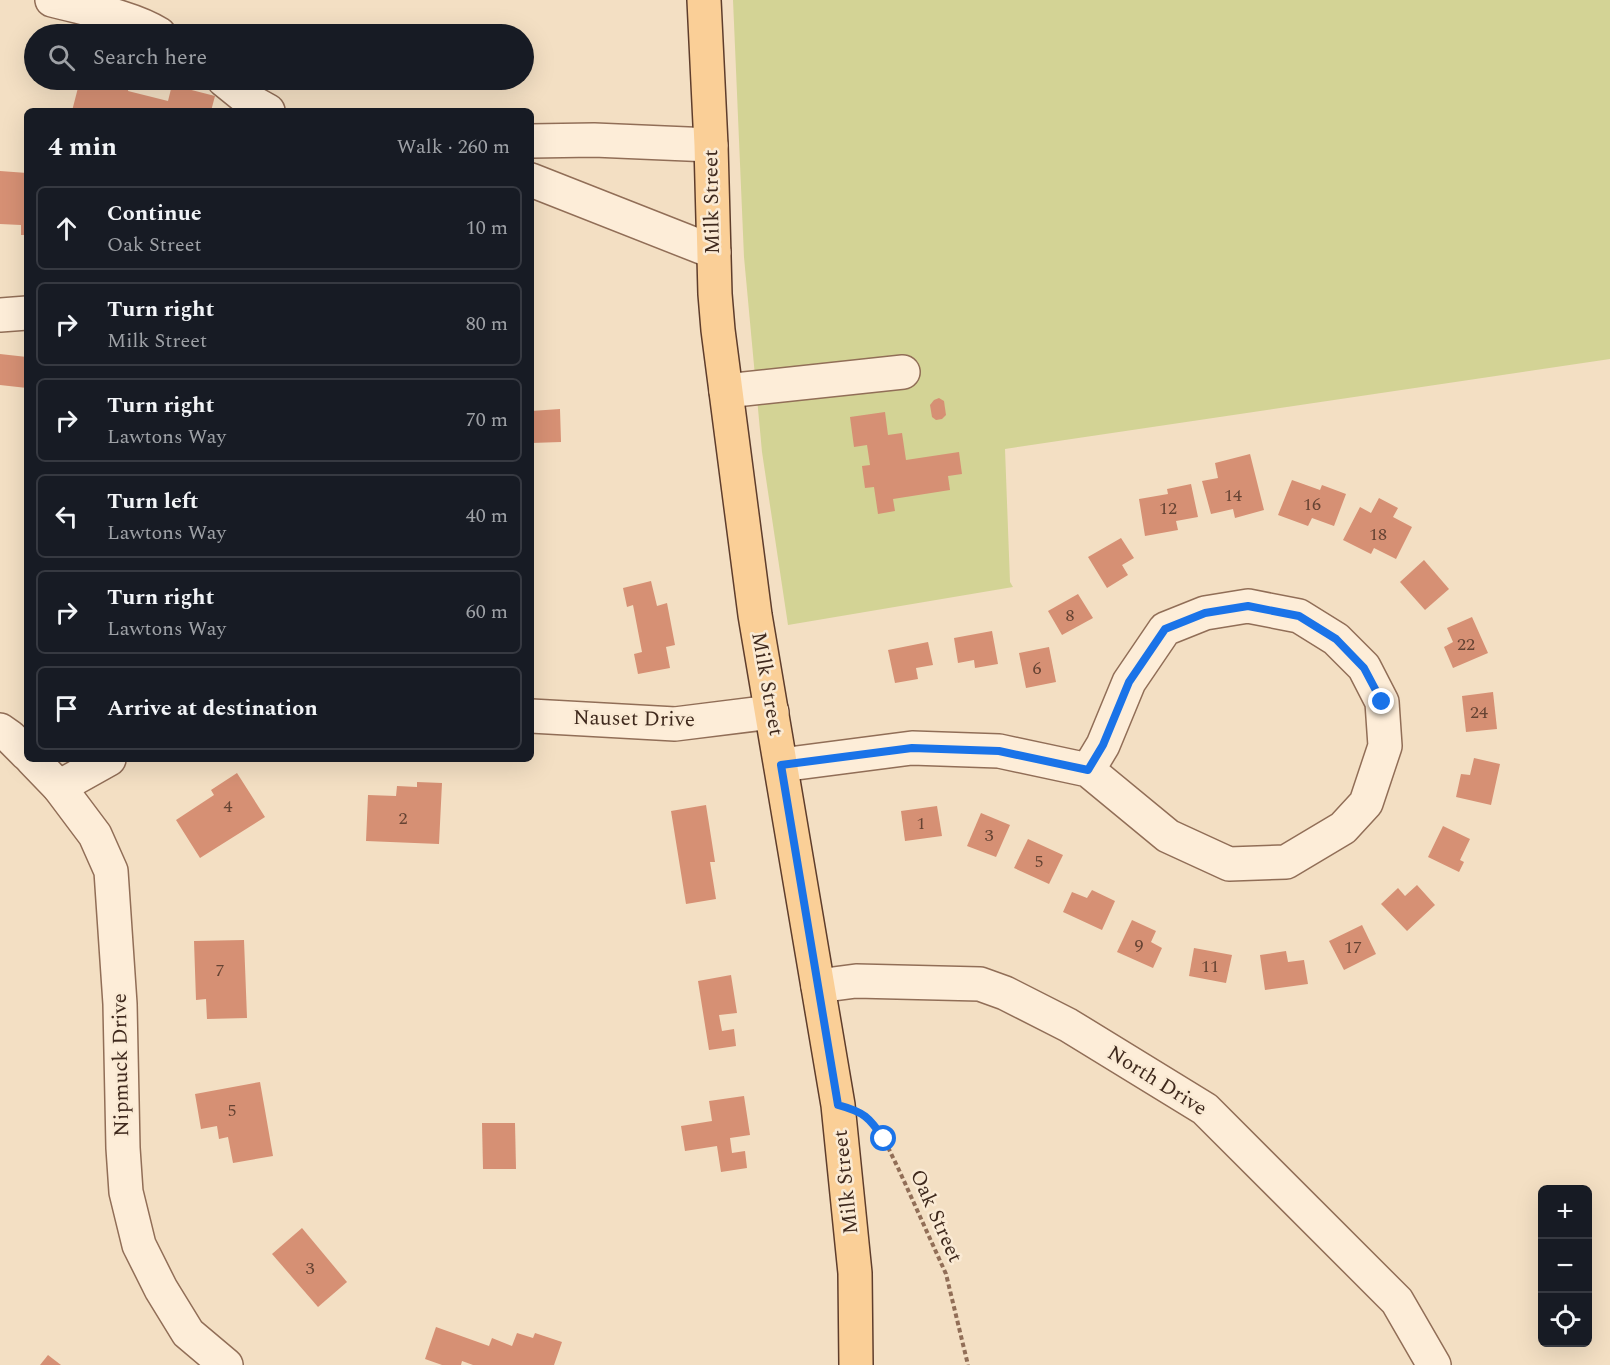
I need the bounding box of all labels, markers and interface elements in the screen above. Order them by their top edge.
search box [24,24,534,90]
icon: search [45,41,78,74]
text: Search here [93,41,207,74]
text: 4 min [48,127,117,167]
text: Walk · 260 m [397,132,510,162]
street label: Milk Street [695,149,729,255]
text: Continue [107,197,202,230]
icon: ahead [50,212,83,245]
text: 10 m [466,213,508,243]
text: Oak Street [107,230,201,260]
text: Turn right [107,293,214,326]
icon: right [50,308,83,341]
text: 80 m [466,309,508,339]
text: Milk Street [107,326,207,356]
text: Turn right [107,389,214,422]
icon: right [50,404,83,437]
text: 70 m [466,405,508,435]
text: Lawtons Way [107,422,226,452]
house number: 14 [1224,482,1242,509]
text: Turn left [107,485,199,518]
house number: 16 [1303,491,1321,518]
house number: 12 [1159,495,1177,522]
icon: left [50,500,83,533]
text: 40 m [466,501,508,531]
text: Lawtons Way [107,518,226,548]
house number: 18 [1369,521,1387,548]
text: Turn right [107,581,214,614]
icon: right [50,596,83,629]
text: 60 m [466,597,508,627]
house number: 8 [1066,602,1075,629]
text: Lawtons Way [107,614,226,644]
street label: Milk Street [742,630,792,738]
house number: 22 [1457,631,1475,658]
house number: 6 [1033,655,1042,682]
route end [1368,688,1394,714]
icon: arrive [50,692,83,725]
text: Arrive at destination [107,692,318,725]
house number: 24 [1470,699,1488,726]
street label: Nauset Drive [573,702,695,736]
house number: 4 [224,793,233,820]
house number: 2 [399,805,408,832]
house number: 1 [917,810,926,837]
house number: 3 [985,822,994,849]
house number: 5 [1035,848,1044,875]
house number: 9 [1135,932,1144,959]
house number: 17 [1344,934,1362,961]
house number: 11 [1201,953,1219,980]
house number: 7 [216,957,225,984]
street label: Nipmuck Drive [104,993,138,1137]
street label: North Drive [1101,1038,1213,1124]
house number: 5 [228,1097,237,1124]
route start [870,1125,896,1151]
street label: Milk Street [825,1128,867,1236]
street label: Oak Street [901,1164,971,1268]
map controls [1538,1185,1592,1347]
button: + [1538,1185,1592,1239]
button: − [1538,1239,1592,1293]
house number: 3 [306,1255,315,1282]
button: locate [1538,1293,1592,1347]

